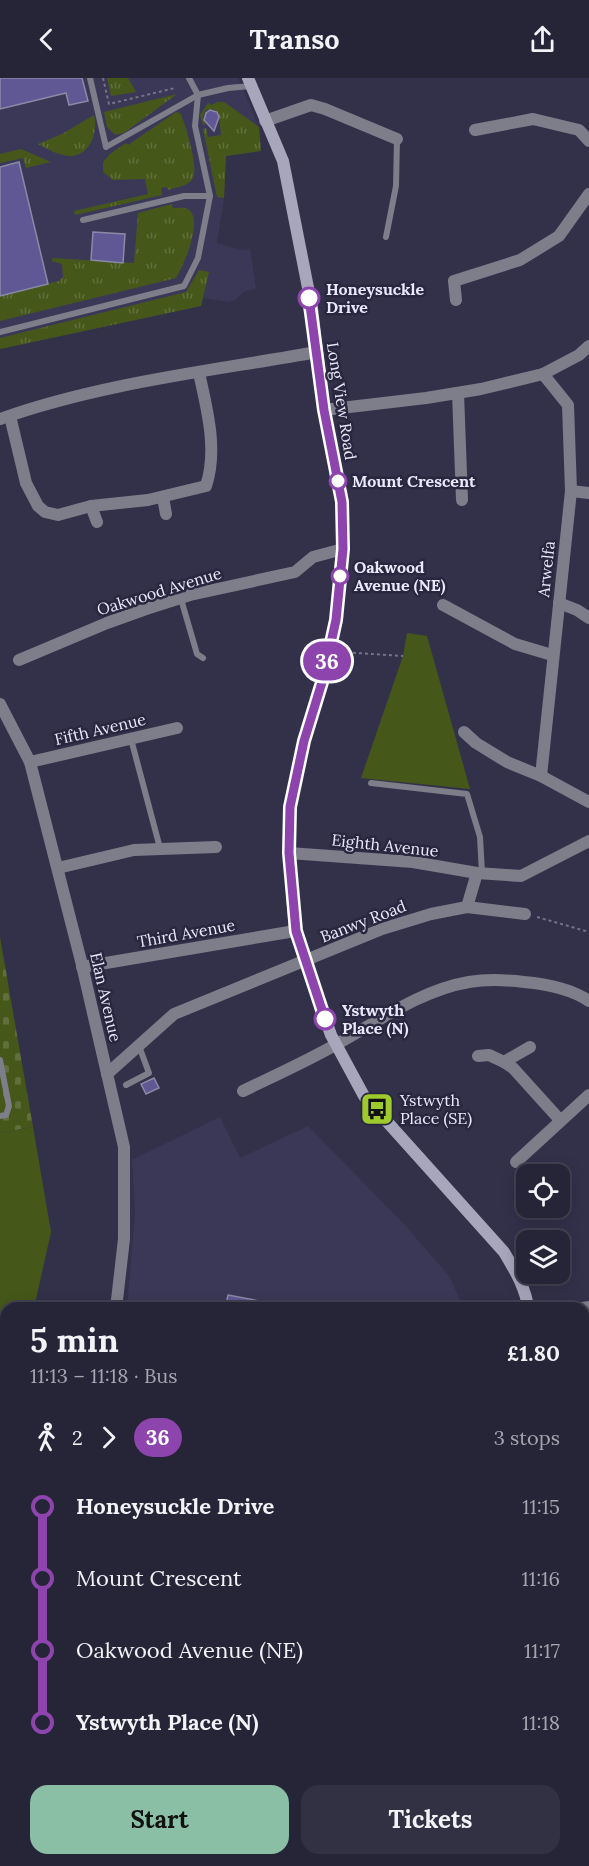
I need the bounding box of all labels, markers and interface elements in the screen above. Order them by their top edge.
text: Transo [249,22,340,56]
icon: back [30,23,63,56]
icon: share [526,23,559,56]
place label: Honeysuckle Drive [326,279,425,317]
marker: Honeysuckle Drive [298,287,320,309]
street label: Long View Road [323,341,361,462]
place label: Mount Crescent [352,471,476,491]
marker: Mount Crescent [329,472,347,490]
street label: Arwelfa [533,540,559,599]
place label: Oakwood Avenue (NE) [354,557,446,596]
street label: Oakwood Avenue [94,562,224,619]
marker: Oakwood Avenue (NE) [331,567,349,585]
line badge: 36 [300,642,354,680]
text: 36 [315,648,339,675]
street label: Fifth Avenue [52,709,148,749]
street label: Eighth Avenue [331,829,440,861]
street label: Banwy Road [317,895,409,947]
street label: Third Avenue [135,914,237,951]
street label: Elan Avenue [86,951,126,1044]
place label: Ystwyth Place (N) [342,1000,409,1039]
marker: Ystwyth Place (N) [314,1008,336,1030]
place label: Ystwyth Place (SE) [399,1090,472,1129]
bus stop icon: Ystwyth Place (SE) [359,1091,395,1127]
map controls [516,1164,570,1284]
button: locate [516,1164,570,1218]
button: layers [516,1230,570,1284]
text: 5 min [30,1319,119,1361]
text: £1.80 [507,1339,560,1367]
text: 11:13 – 11:18 · Bus [30,1363,177,1388]
icon: walk [30,1421,63,1454]
icon: forward [92,1421,125,1454]
text: 36 [146,1424,170,1451]
text: 2 [72,1425,83,1450]
text: 3 stops [494,1425,560,1450]
text: Honeysuckle Drive [76,1492,274,1520]
text: 11:15 [522,1494,560,1519]
text: Mount Crescent [76,1564,242,1592]
text: 11:16 [522,1566,560,1591]
text: Oakwood Avenue (NE) [76,1636,303,1664]
text: 11:17 [524,1638,560,1663]
text: Ystwyth Place (N) [76,1708,259,1736]
text: 11:18 [522,1710,560,1735]
button: Start [30,1785,289,1854]
button: Tickets [301,1785,560,1854]

